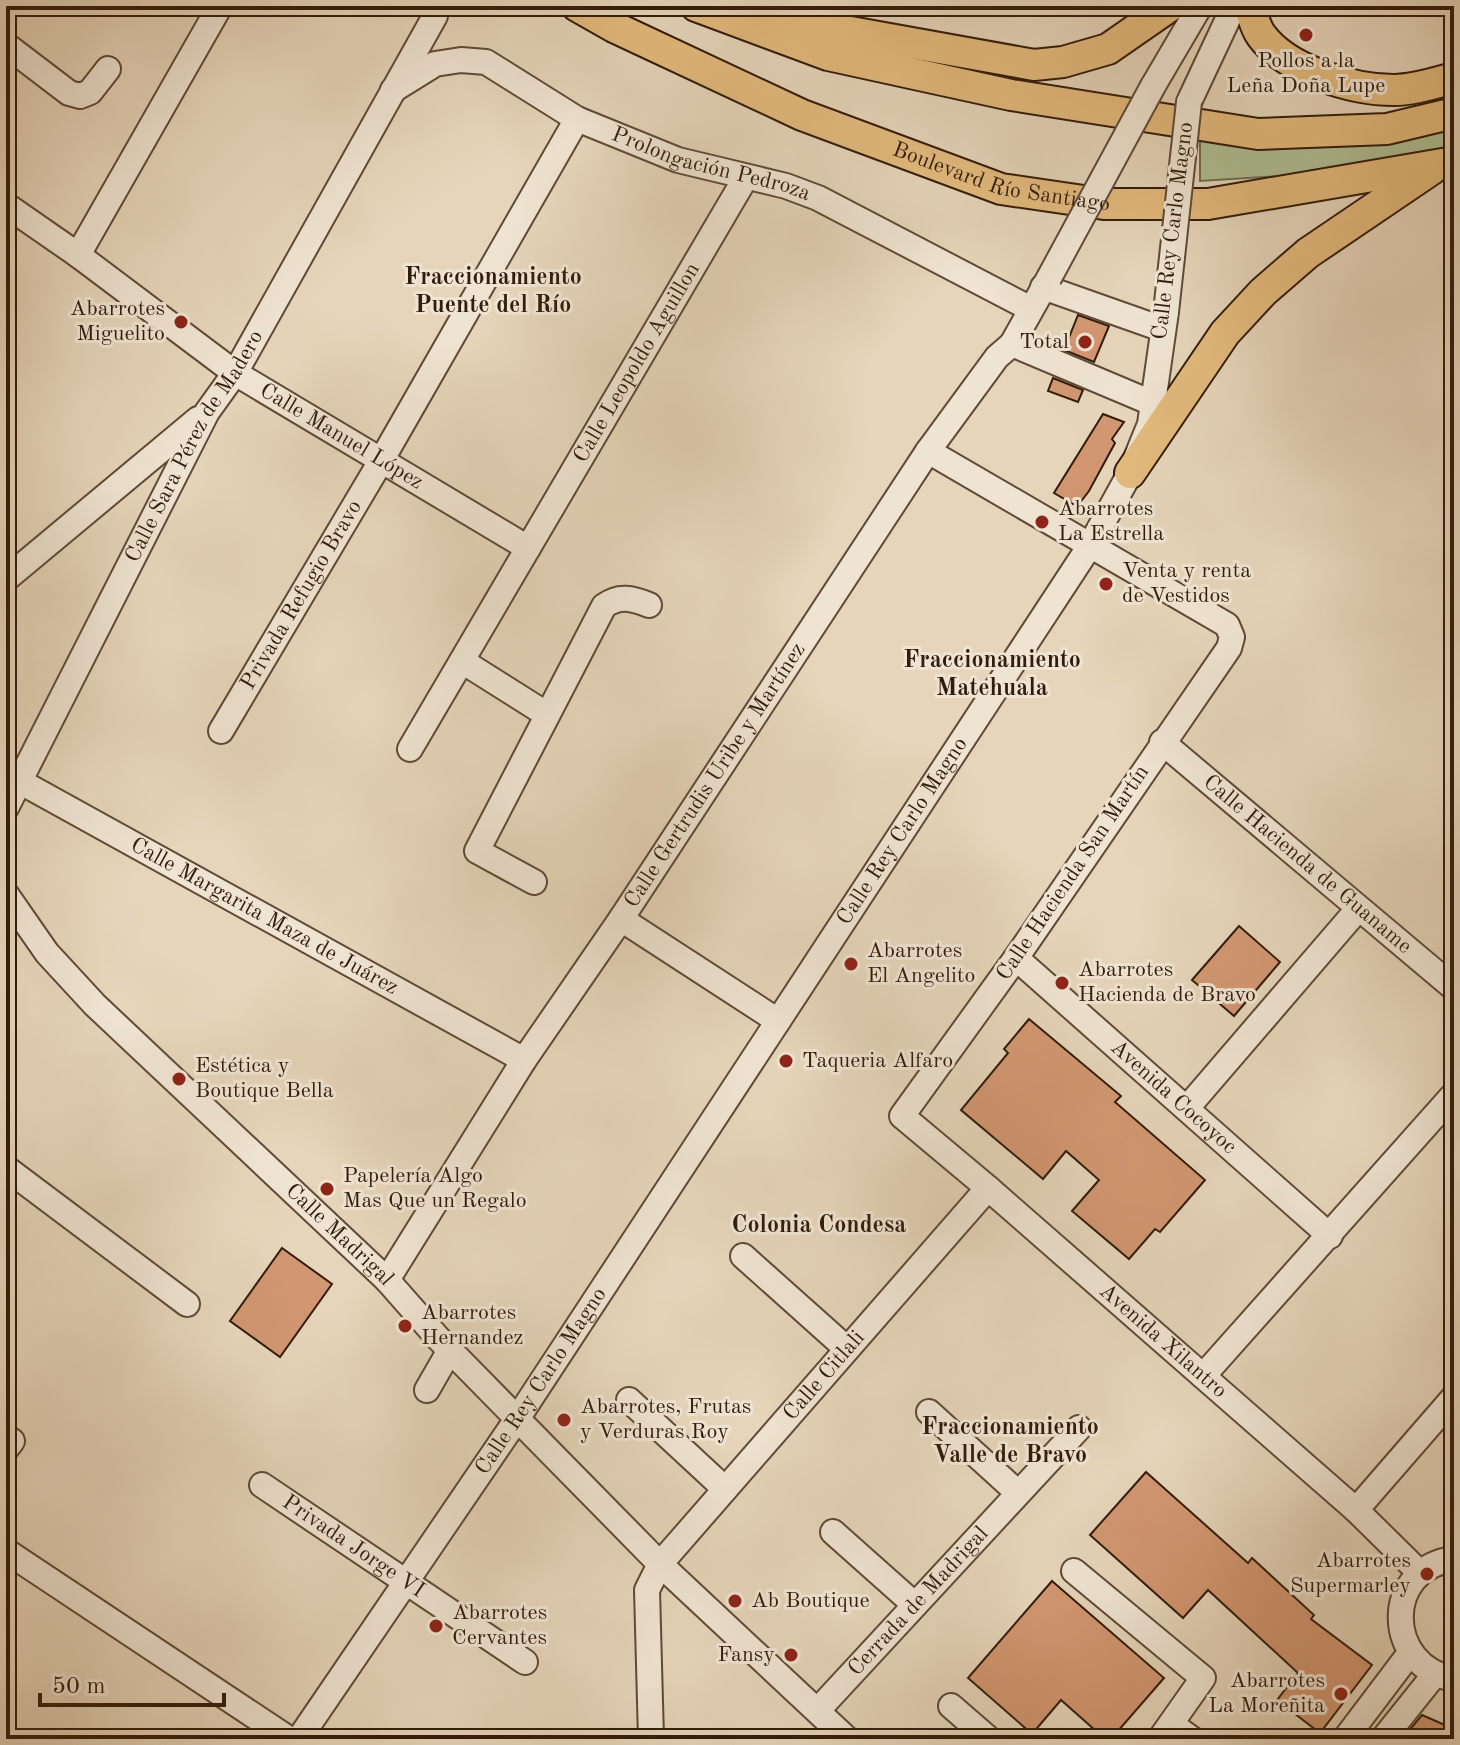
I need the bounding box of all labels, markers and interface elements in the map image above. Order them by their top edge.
marker: Pollos a la Leña Doña Lupe [1297,26,1315,44]
place label: Pollos a la Leña Doña Lupe [1227,50,1385,97]
street label: Calle Rey Carlo Magno [1149,121,1197,341]
street label: Prolongación Pedroza [608,123,814,205]
street label: Boulevard Río Santiago [889,139,1110,215]
street label: Calle Leopoldo Aguillon [570,259,704,466]
district label: Fraccionamiento Puente del Río [404,266,582,318]
place label: Abarrotes Miguelito [70,298,165,345]
marker: Abarrotes Miguelito [172,313,190,331]
street label: Calle Sara Pérez de Madero [122,327,268,566]
place label: Total [1019,331,1069,353]
marker: Total [1076,333,1094,351]
street label: Calle Manuel López [256,379,427,494]
street label: Privada Refugio Bravo [237,497,366,694]
place label: Abarrotes La Estrella [1058,498,1164,545]
marker: Abarrotes La Estrella [1033,513,1051,531]
place label: Venta y renta de Vestidos [1122,560,1251,607]
marker: Venta y renta de Vestidos [1097,575,1115,593]
street label: Calle Gertrudis Uribe y Martínez [620,639,810,912]
district label: Fraccionamiento Matehuala [903,649,1081,701]
street label: Calle Rey Carlo Magno [833,734,972,929]
street label: Calle Hacienda San Martín [993,761,1153,985]
street label: Calle Hacienda de Guaname [1199,771,1416,958]
street label: Calle Margarita Maza de Juárez [127,834,402,999]
place label: Abarrotes El Angelito [867,940,975,987]
marker: Abarrotes El Angelito [842,955,860,973]
place label: Abarrotes Hacienda de Bravo [1078,959,1256,1006]
marker: Abarrotes Hacienda de Bravo [1053,974,1071,992]
street label: Avenida Cocoyoc [1106,1036,1240,1158]
place label: Taqueria Alfaro [802,1050,953,1072]
marker: Taqueria Alfaro [777,1052,795,1070]
place label: Estética y Boutique Bella [195,1055,334,1102]
marker: Estética y Boutique Bella [170,1070,188,1088]
place label: Papelería Algo Mas Que un Regalo [343,1165,527,1212]
street label: Calle Madrigal [281,1180,398,1290]
marker: Papelería Algo Mas Que un Regalo [318,1180,336,1198]
district label: Colonia Condesa [732,1214,906,1238]
street label: Avenida Xilantro [1095,1280,1231,1403]
street label: Calle Rey Carlo Magno [471,1284,611,1479]
place label: Abarrotes Hernandez [421,1302,523,1349]
marker: Abarrotes Hernandez [396,1317,414,1335]
street label: Calle Citlali [779,1327,869,1425]
place label: Abarrotes, Frutas y Verduras Roy [580,1396,751,1443]
marker: Abarrotes, Frutas y Verduras Roy [555,1411,573,1429]
district label: Fraccionamiento Valle de Bravo [921,1416,1099,1468]
street label: Privada Jorge VI [278,1491,428,1602]
street label: Cerrada de Madrigal [844,1522,993,1680]
place label: Abarrotes Supermarley [1290,1550,1411,1597]
marker: Abarrotes Supermarley [1418,1565,1436,1583]
place label: Ab Boutique [751,1590,870,1612]
marker: Ab Boutique [726,1592,744,1610]
place label: Abarrotes Cervantes [452,1602,547,1649]
marker: Abarrotes Cervantes [427,1617,445,1635]
place label: Fansy [718,1644,775,1666]
marker: Fansy [782,1646,800,1664]
scale bar [40,1657,224,1707]
place label: Abarrotes La Moreñita [1208,1670,1325,1717]
text: 50 m [52,1675,106,1699]
marker: Abarrotes La Moreñita [1332,1685,1350,1703]

